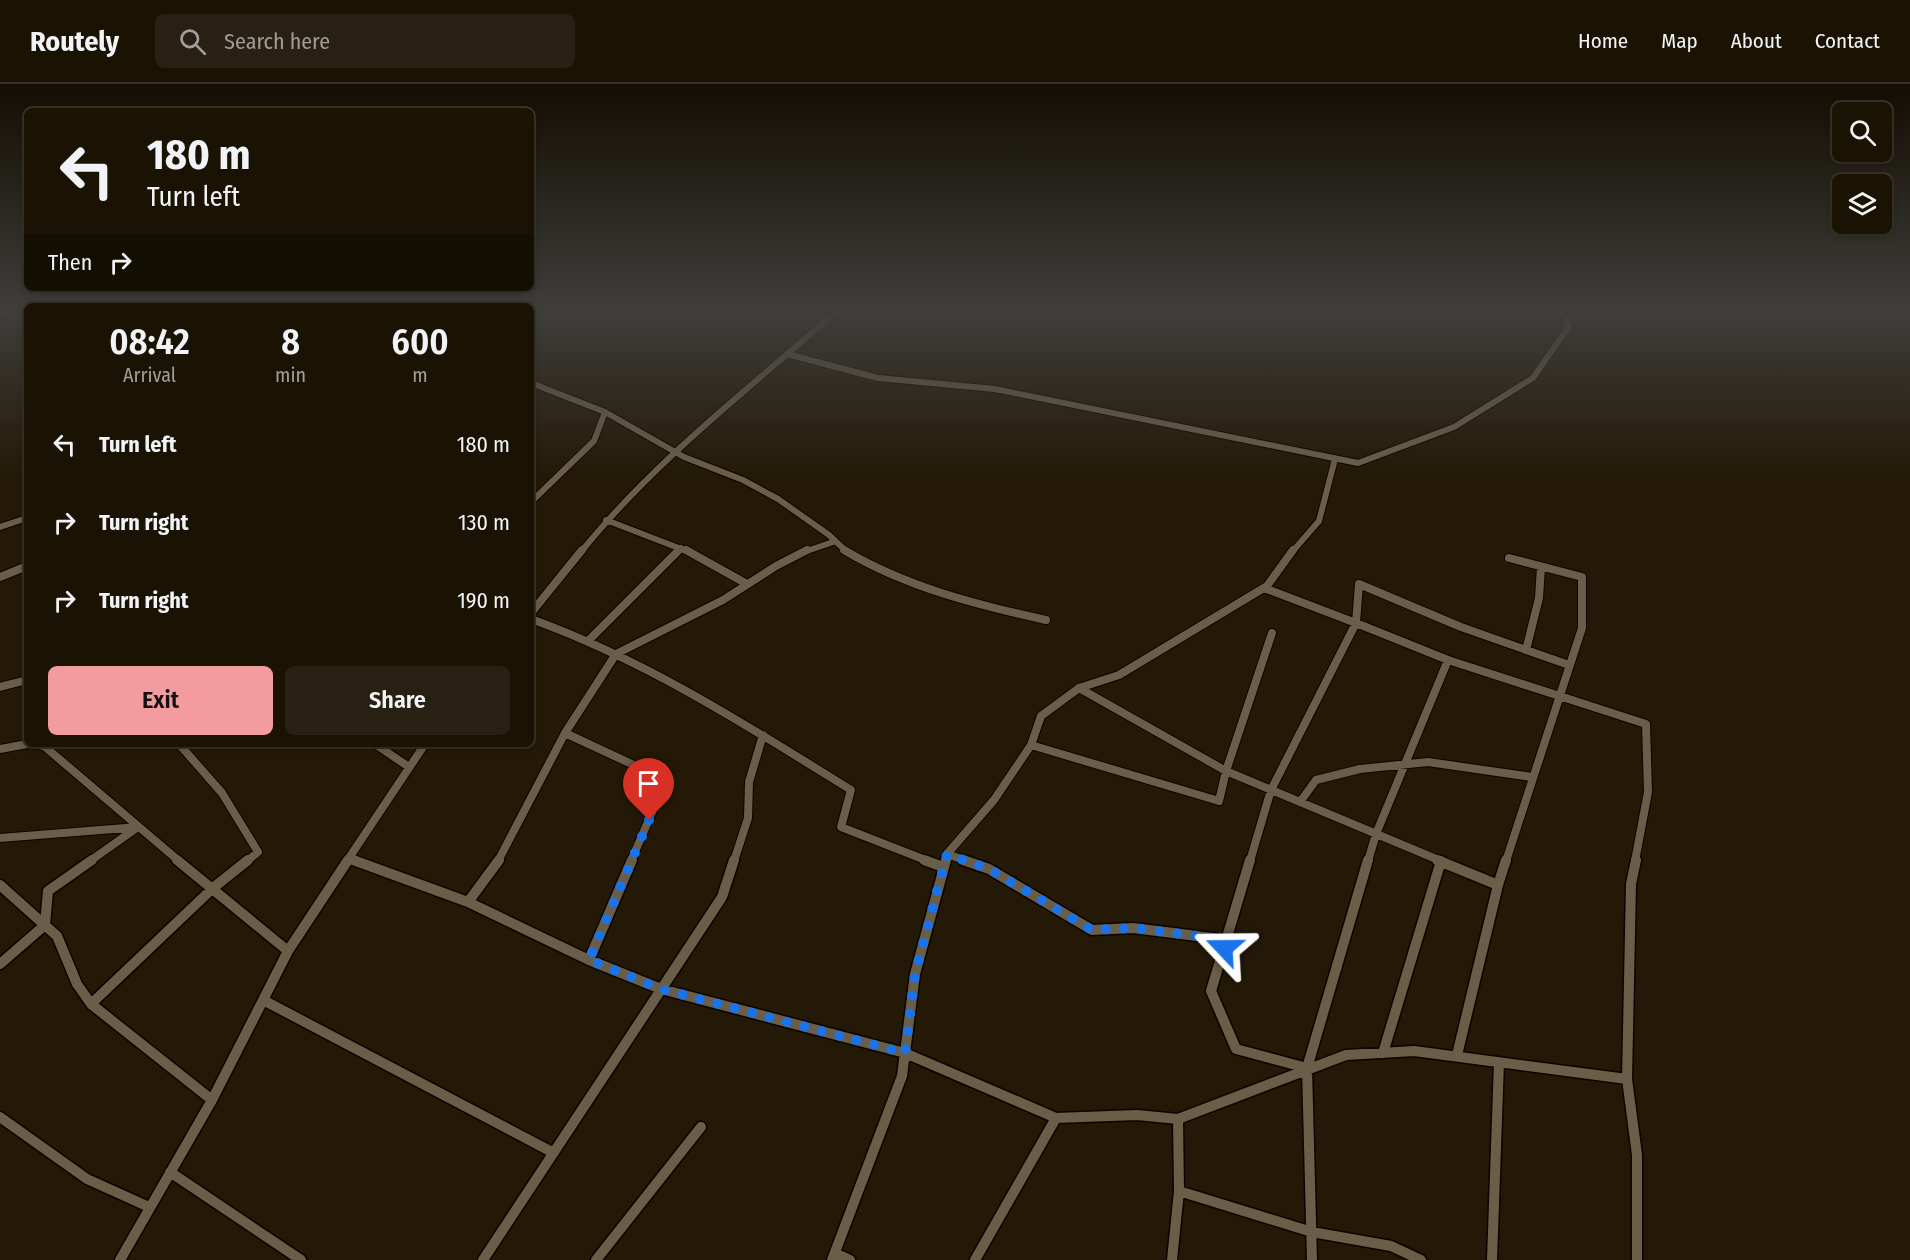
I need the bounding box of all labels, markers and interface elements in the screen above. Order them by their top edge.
search box [155,14,575,68]
text: Routely [30,25,119,58]
icon: search [176,25,209,58]
text: Search here [224,28,330,55]
text: Home [1578,28,1628,54]
text: Map [1661,28,1698,54]
text: About [1731,28,1782,54]
text: Contact [1815,28,1880,54]
map controls [1832,102,1892,234]
button: search [1832,102,1892,162]
text: 180 m [147,130,251,180]
icon: left [48,132,126,210]
button: layers [1832,174,1892,234]
text: Turn left [147,181,240,213]
icon: right [104,246,137,279]
text: Then [48,249,92,276]
text: 08:42 [109,320,190,364]
text: 8 [281,320,300,364]
text: 600 [391,320,449,364]
text: Arrival [123,363,176,387]
text: min [275,363,306,387]
text: m [412,363,428,387]
icon: left [48,428,81,461]
text: Turn left [99,431,177,458]
text: 180 m [457,431,510,458]
icon: right [48,506,81,539]
text: Turn right [99,509,188,536]
text: 130 m [458,509,510,536]
icon: right [48,584,81,617]
text: Turn right [99,587,188,614]
text: 190 m [457,587,510,614]
button: Exit [48,666,273,735]
button: Share [285,666,510,735]
pin [623,758,674,820]
icon: arrive [632,767,665,800]
position arrow [1192,916,1256,980]

